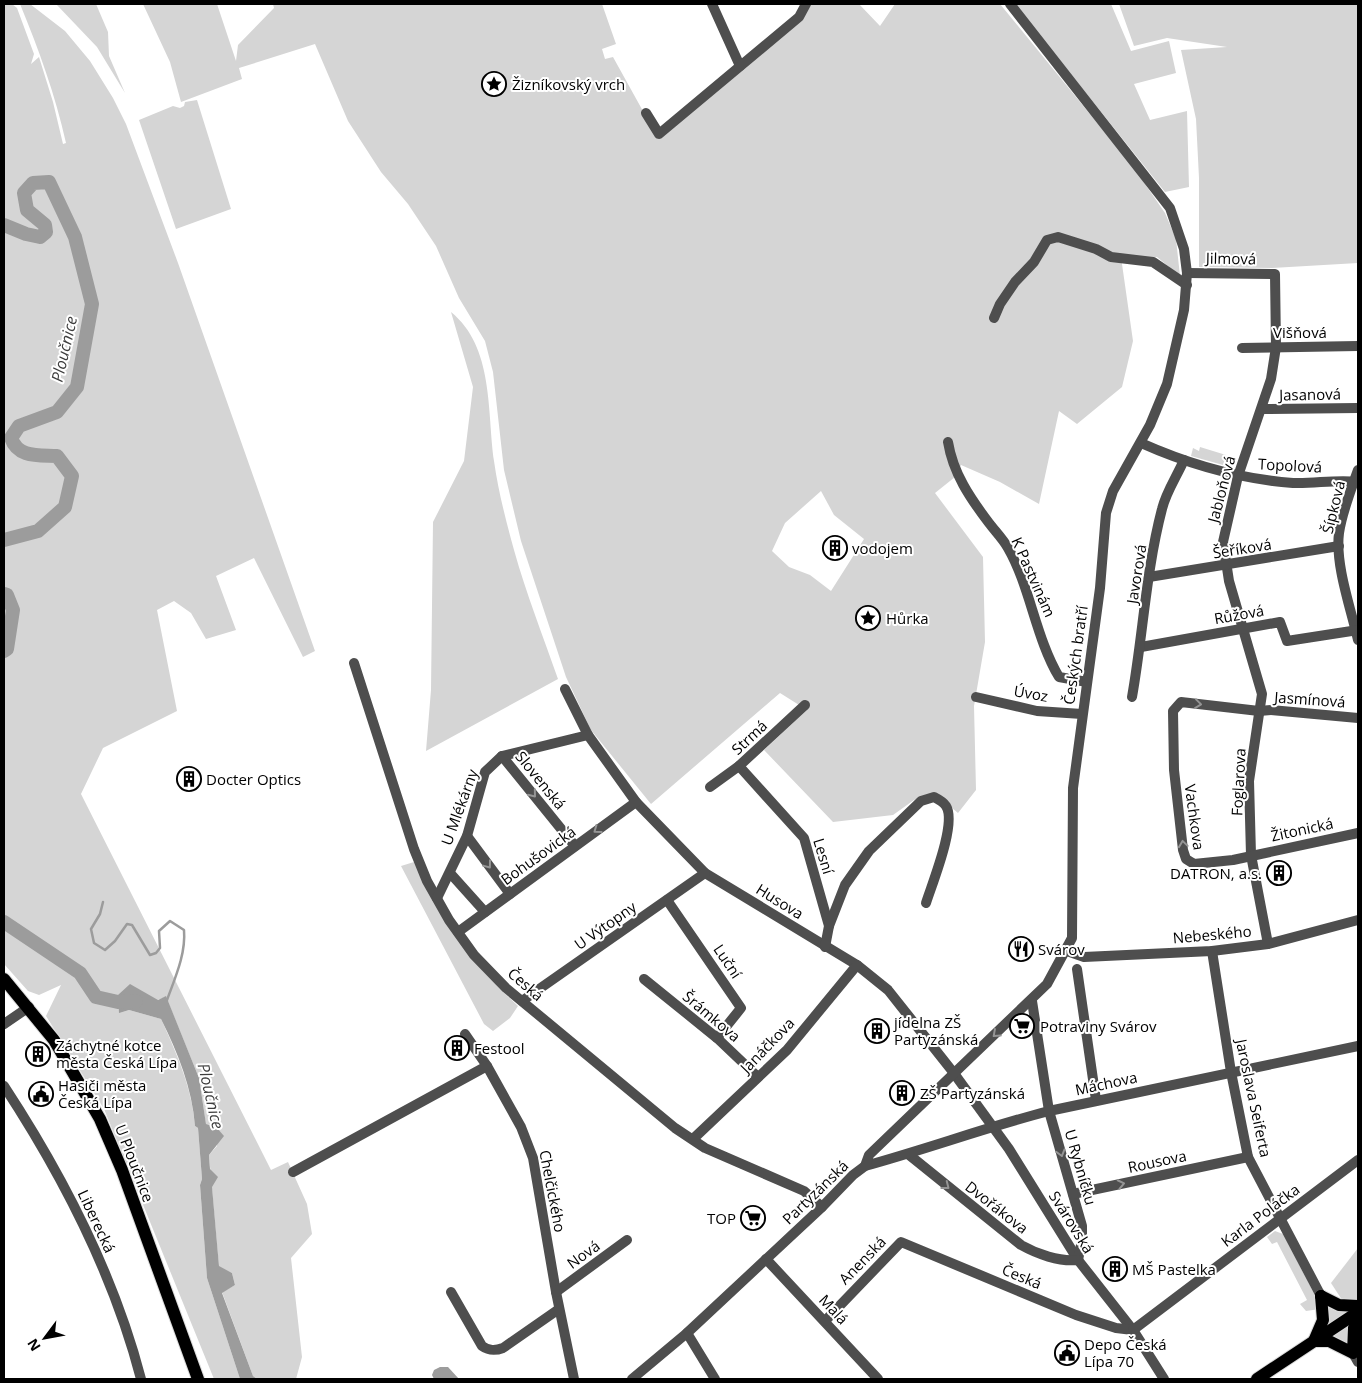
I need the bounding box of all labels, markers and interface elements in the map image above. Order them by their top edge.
place icon: Žizníkovský vrch [481,71,507,97]
place label: Žizníkovský vrch [512,74,625,94]
street label: Jilmová [1204,248,1256,268]
water label: Ploučnice [46,314,82,384]
street label: Višňová [1273,322,1327,342]
street label: Jasanová [1277,383,1341,405]
street label: Jabloňová [1202,453,1240,527]
street label: Topolová [1257,453,1323,477]
street label: Šípková [1317,478,1349,536]
street label: Šeříková [1211,533,1273,563]
street label: K Pastvinám [1007,534,1061,620]
building icon: vodojem [822,535,848,561]
place label: vodojem [852,538,913,558]
street label: Javorová [1121,543,1151,607]
street label: Růžová [1212,600,1266,628]
street label: Českých bratří [1058,603,1092,706]
place icon: Hůrka [855,605,881,631]
place label: Hůrka [886,608,929,628]
street label: Úvoz [1012,680,1050,706]
street label: Jasmínová [1272,686,1346,711]
one-way arrow [1194,698,1202,709]
street label: Strmá [727,715,771,759]
street label: Slovenská [511,747,571,813]
street label: Foglarova [1226,748,1250,816]
building icon: Docter Optics [176,766,202,792]
street label: U Mlékárny [436,766,482,848]
place label: Docter Optics [206,769,301,789]
street label: Vachkova [1180,783,1210,851]
one-way arrow [527,788,535,797]
street label: Žitonická [1269,813,1335,845]
street label: Bohušovická [497,821,579,889]
one-way arrow [594,825,603,833]
street label: Lesní [809,836,839,877]
one-way arrow [1178,839,1189,847]
one-way arrow [482,859,491,869]
building icon: DATRON, a.s. [1266,860,1292,886]
place label: DATRON, a.s. [1170,863,1262,883]
street label: Husova [753,879,807,923]
street label: U Výtopny [570,896,640,954]
street label: Nebeského [1172,921,1252,947]
restaurant icon: Svárov [1008,936,1034,962]
place label: Svárov [1038,939,1085,959]
street label: Luční [709,940,747,983]
street label: Česká [504,963,548,1005]
street label: Šrámkova [679,986,745,1046]
place label: jídelna ZŠ Partyzánská [893,1012,978,1049]
street label: Janáčkova [734,1013,798,1079]
supermarket icon: Potraviny Svárov [1009,1013,1035,1039]
place label: Potraviny Svárov [1040,1016,1157,1036]
building icon: jídelna ZŠ Partyzánská [864,1018,890,1044]
one-way arrow [992,1028,1001,1037]
place label: Záchytné kotce města Česká Lípa [56,1035,177,1072]
building icon: Festool [444,1035,470,1061]
street label: Jaroslava Seiferta [1231,1035,1276,1159]
place label: Festool [474,1038,525,1058]
building icon: Záchytné kotce města Česká Lípa [25,1041,51,1067]
water label: Ploučnice [193,1061,229,1131]
street label: Máchova [1073,1067,1139,1099]
place label: Hasiči města Česká Lípa [58,1075,146,1112]
building icon: ZŠ Partyzánská [889,1080,915,1106]
public building icon: Hasiči města Česká Lípa [28,1081,54,1107]
place label: ZŠ Partyzánská [920,1083,1025,1103]
street label: U Ploučnice [111,1121,159,1205]
street label: U Rybníčku [1061,1127,1101,1207]
street label: Rousova [1126,1145,1188,1177]
street label: Chelčického [535,1148,571,1234]
one-way arrow [1055,1148,1066,1157]
street label: Partyzánská [778,1156,852,1228]
street label: Dvořákova [961,1176,1033,1238]
one-way arrow [1116,1179,1125,1190]
street label: Karla Poláčka [1217,1179,1303,1251]
one-way arrow [940,1180,949,1188]
street label: Liberecká [74,1186,120,1256]
street label: Svárovská [1045,1187,1099,1257]
supermarket icon: TOP [740,1205,766,1231]
place label: TOP [707,1208,736,1228]
street label: Anenská [834,1232,890,1288]
street label: Nová [562,1235,604,1273]
building icon: MŠ Pastelka [1102,1256,1128,1282]
street label: Česká [999,1259,1045,1293]
place label: MŠ Pastelka [1132,1259,1216,1279]
street label: Malá [815,1290,853,1328]
north arrow [20,1313,70,1363]
place label: Depo Česká Lípa 70 [1084,1334,1167,1371]
text: N [22,1335,45,1355]
public building icon: Depo Česká Lípa 70 [1054,1340,1080,1366]

